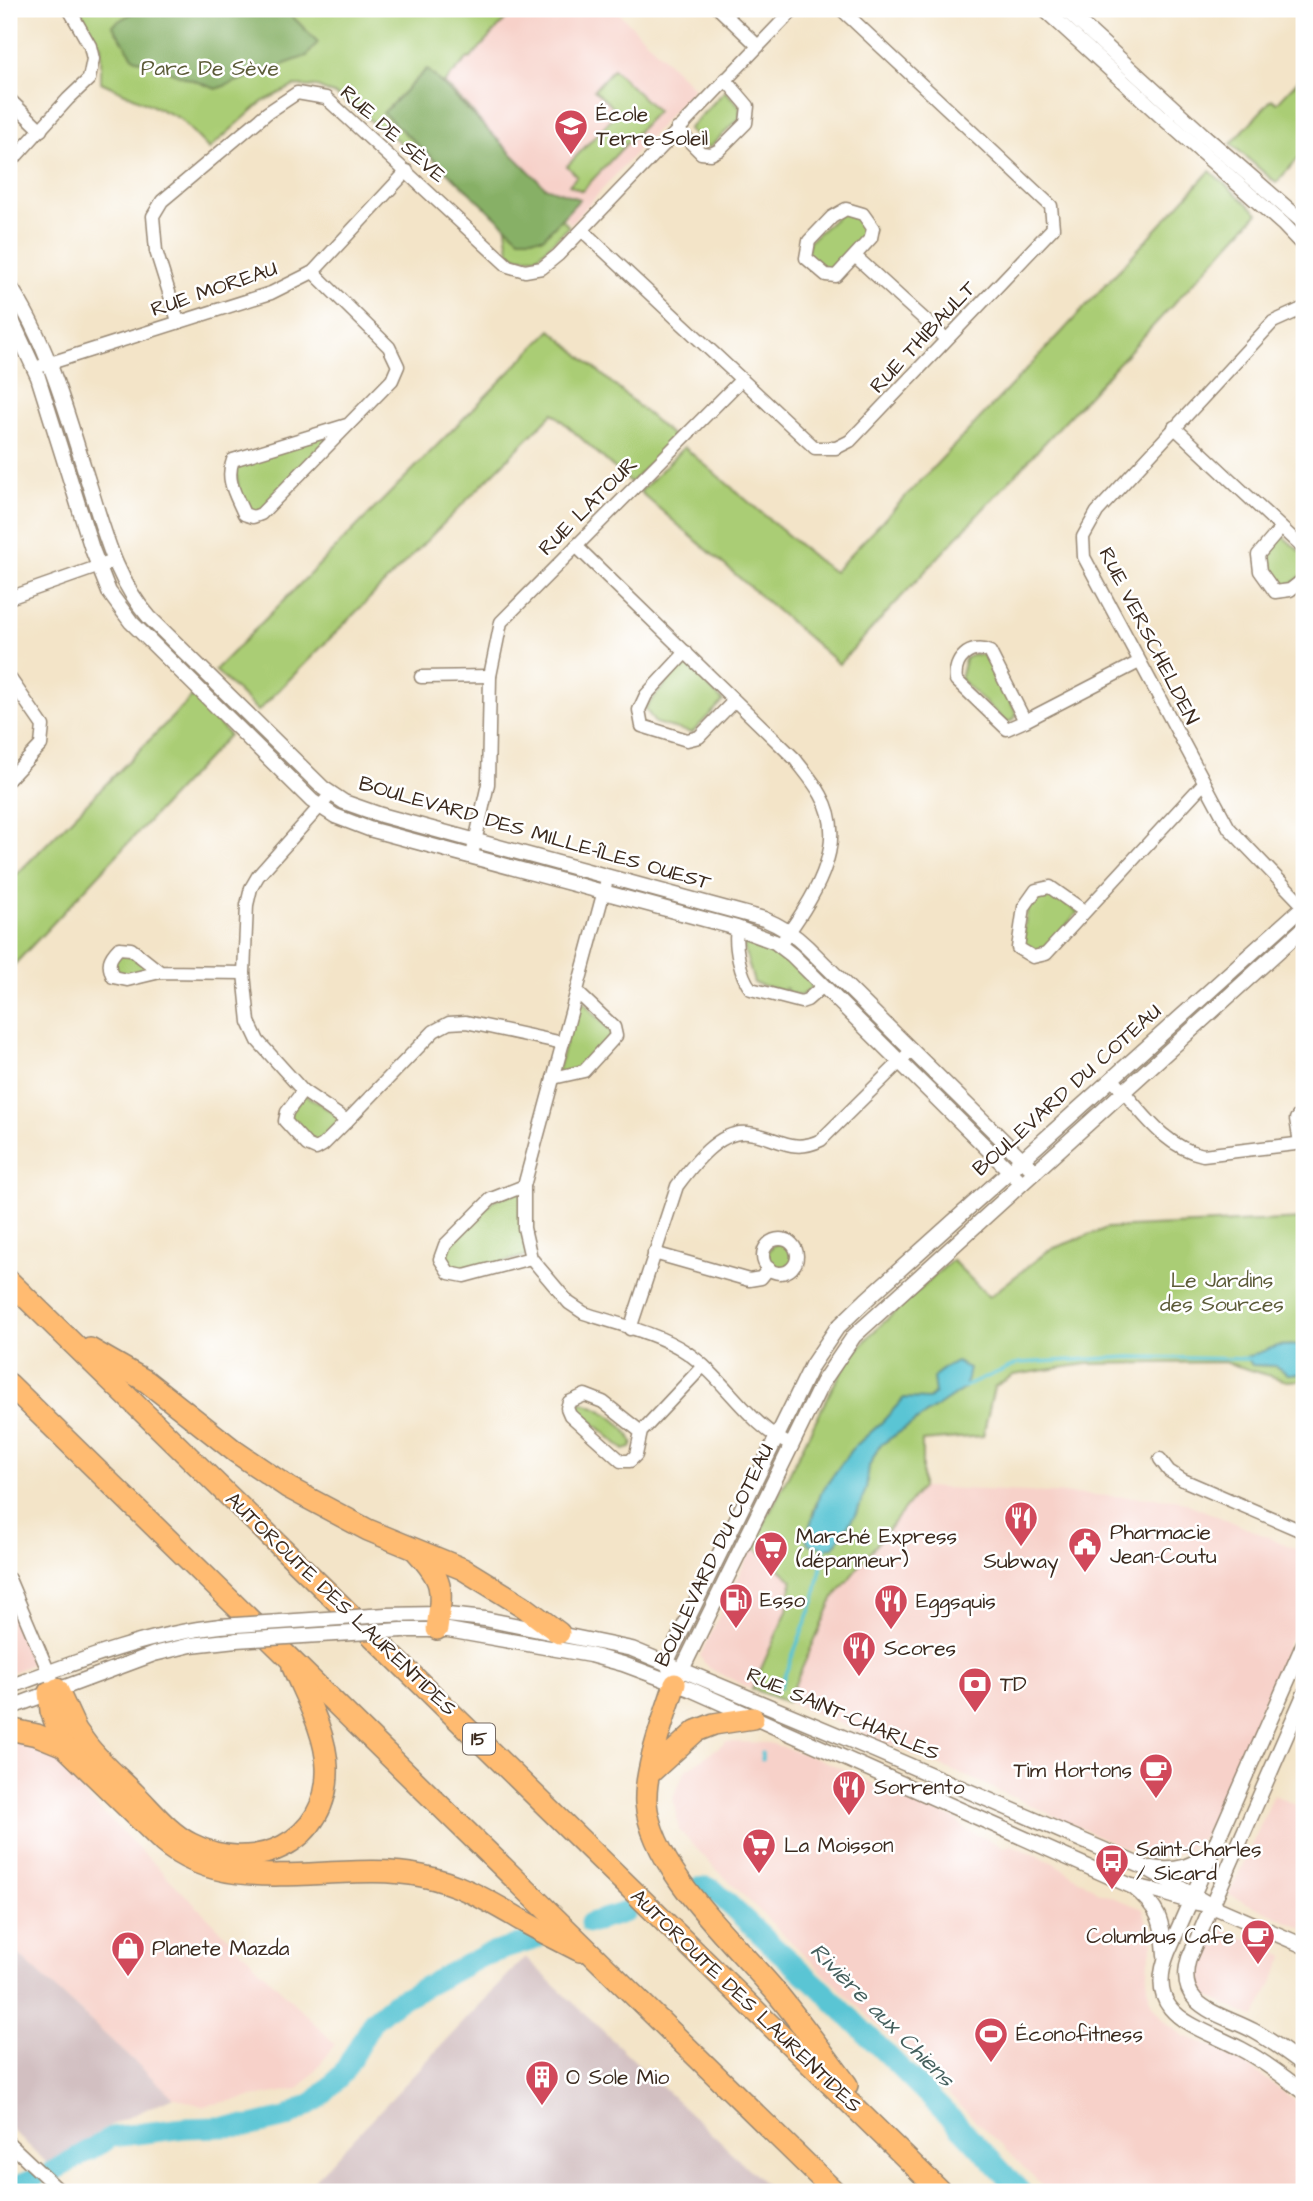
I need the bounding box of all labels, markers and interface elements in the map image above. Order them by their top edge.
park label: Parc De Sève [141,54,279,83]
street label: RUE DE SÈVE [334,79,453,190]
place label: École Terre-Soleil [596,100,708,153]
school or university icon: École Terre-Soleil [552,107,590,156]
street label: RUE MOREAU [147,254,281,324]
street label: RUE THIBAULT [863,274,983,400]
street label: RUE LATOUR [532,450,644,562]
street label: RUE VERSCHELDEN [1092,542,1206,730]
street label: BOULEVARD DES MILLE-ÎLES OUEST [356,769,715,897]
street label: BOULEVARD DU COTEAU [966,997,1168,1183]
park label: Le Jardins des Sources [1160,1266,1284,1319]
street label: BOULEVARD DU COTEAU [647,1439,781,1671]
street label: AUTOROUTE DES LAURENTIDES [219,1485,463,1723]
restaurant icon: Subway [1002,1499,1040,1548]
place label: Pharmacie Jean-Coutu [1110,1518,1217,1571]
place label: Marché Express (dépanneur) [796,1522,957,1576]
public building icon: Pharmacie Jean-Coutu [1066,1525,1104,1574]
supermarket icon: Marché Express (dépanneur) [752,1529,790,1578]
place label: Subway [983,1547,1059,1578]
fuel station icon: Esso [717,1581,755,1630]
restaurant icon: Eggsquis [872,1582,910,1631]
place label: Esso [760,1586,806,1615]
place label: Eggsquis [916,1587,996,1618]
restaurant icon: Scores [840,1629,878,1678]
place label: Scores [884,1634,956,1663]
street label: RUE SAINT-CHARLES [742,1660,944,1768]
bank icon: TD [956,1665,994,1714]
place label: TD [1000,1670,1027,1699]
road number: 15 [463,1723,495,1754]
cafe icon: Tim Hortons [1137,1751,1175,1800]
place label: Tim Hortons [1014,1756,1132,1785]
restaurant icon: Sorrento [830,1768,868,1817]
place label: Sorrento [874,1773,965,1802]
supermarket icon: La Moisson [740,1826,778,1875]
place label: La Moisson [784,1831,893,1860]
place label: Saint-Charles / Sicard [1136,1835,1262,1888]
bus stop icon: Saint-Charles / Sicard [1093,1842,1131,1891]
street label: AUTOROUTE DES LAURENTIDES [624,1882,868,2120]
cafe icon: Columbus Cafe [1239,1917,1277,1966]
place label: Columbus Cafe [1086,1922,1234,1951]
shop icon: Planete Mazda [109,1929,147,1978]
place label: Planete Mazda [152,1934,290,1963]
water label: Rivière aux Chiens [803,1936,962,2095]
sports icon: Éconofitness [972,2015,1010,2064]
place label: Éconofitness [1016,2020,1143,2049]
building icon: O Sole Mio [523,2058,561,2107]
place label: O Sole Mio [566,2063,669,2092]

